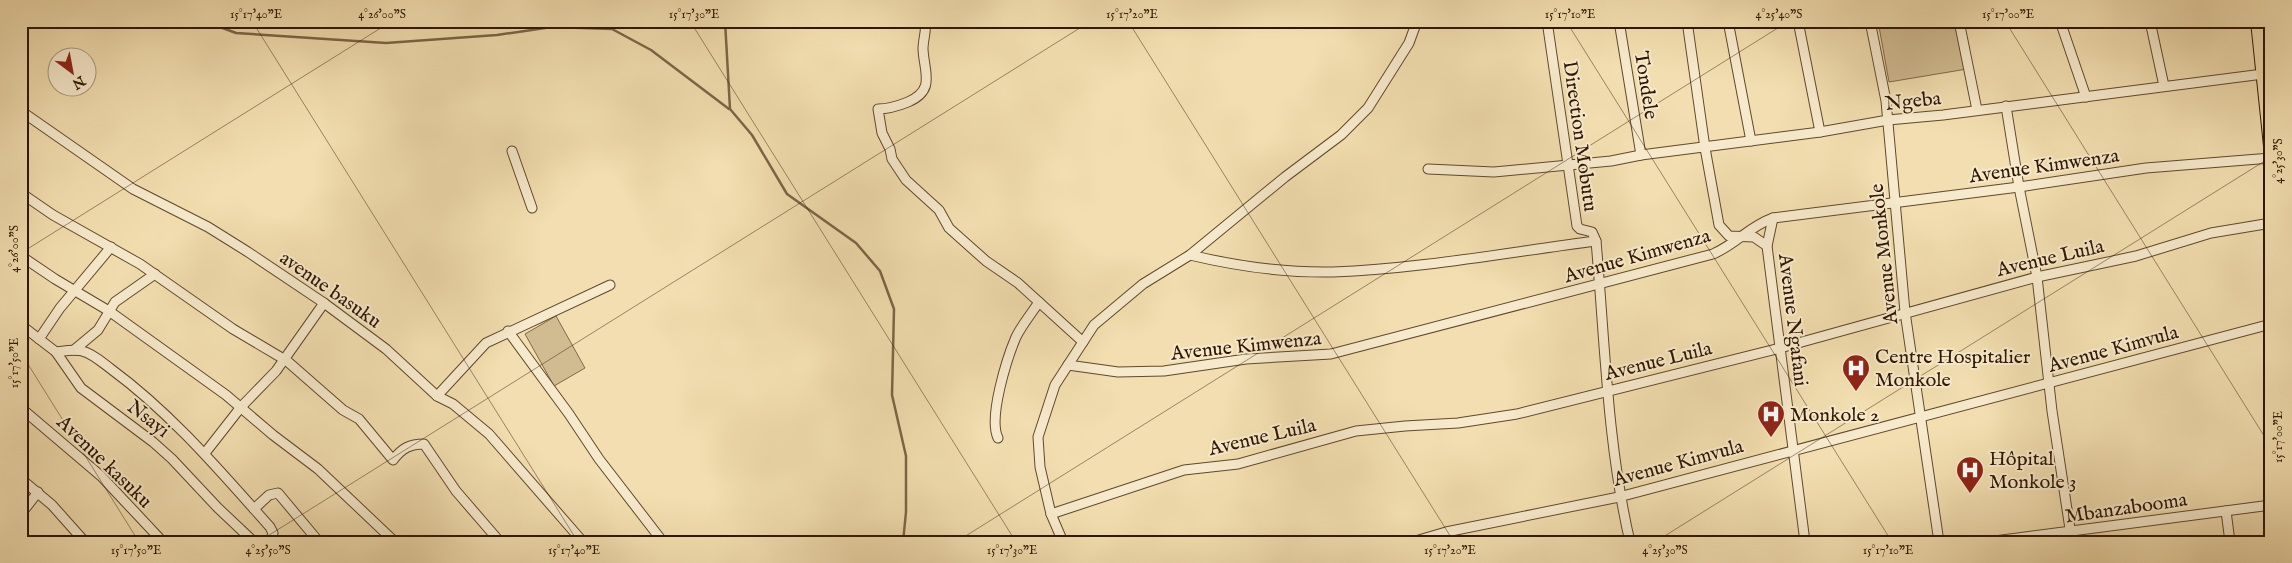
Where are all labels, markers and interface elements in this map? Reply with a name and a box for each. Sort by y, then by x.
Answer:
text: 15°17'40"E [230,7,282,22]
text: 4°26'00"S [358,7,406,22]
text: 15°17'30"E [669,7,719,22]
text: 15°17'20"E [1106,7,1158,22]
text: 15°17'10"E [1545,7,1595,22]
text: 4°25'40"S [1756,7,1802,22]
text: 15°17'00"E [1982,7,2034,22]
north arrow [48,48,98,98]
street label: Tondele [1628,49,1663,121]
street label: Direction Mobutu [1557,59,1602,213]
text: N [68,71,89,93]
street label: Ngeba [1884,86,1943,117]
text: 4°25'30"S [2271,138,2286,184]
street label: Avenue Kimwenza [1967,144,2121,190]
street label: Avenue Monkole [1865,182,1904,326]
street label: Avenue Kimwenza [1560,223,1714,290]
text: 4°26'00"S [7,225,22,273]
street label: Avenue Luila [1993,234,2107,283]
street label: avenue basuku [274,246,386,334]
street label: Avenue Ngafani [1772,251,1813,388]
street label: Avenue Kimvula [2045,320,2182,379]
street label: Avenue Kimwenza [1169,326,1323,367]
street label: Avenue Luila [1601,336,1715,387]
text: 15°17'50"E [7,338,22,388]
place label: Centre Hospitalier Monkole [1875,345,2031,393]
hospital icon: Centre Hospitalier Monkole [1841,353,1871,392]
street label: Nsayi [122,395,174,444]
hospital icon: Monkole 2 [1756,399,1786,438]
place label: Monkole 2 [1790,403,1880,428]
street label: Avenue kasuku [50,410,157,514]
text: 15°17'00"E [2271,411,2286,463]
street label: Avenue Luila [1205,413,1319,462]
street label: Avenue Kimvula [1610,434,1747,493]
place label: Hôpital Monkole 3 [1989,447,2077,495]
hospital icon: Hôpital Monkole 3 [1955,455,1985,494]
street label: Mbanzabooma [2064,487,2189,529]
text: 15°17'50"E [111,543,161,558]
text: 4°25'50"S [245,543,291,558]
text: 15°17'40"E [548,543,600,558]
text: 15°17'30"E [987,543,1037,558]
text: 15°17'20"E [1424,543,1476,558]
text: 4°25'30"S [1642,543,1688,558]
text: 15°17'10"E [1863,543,1913,558]

